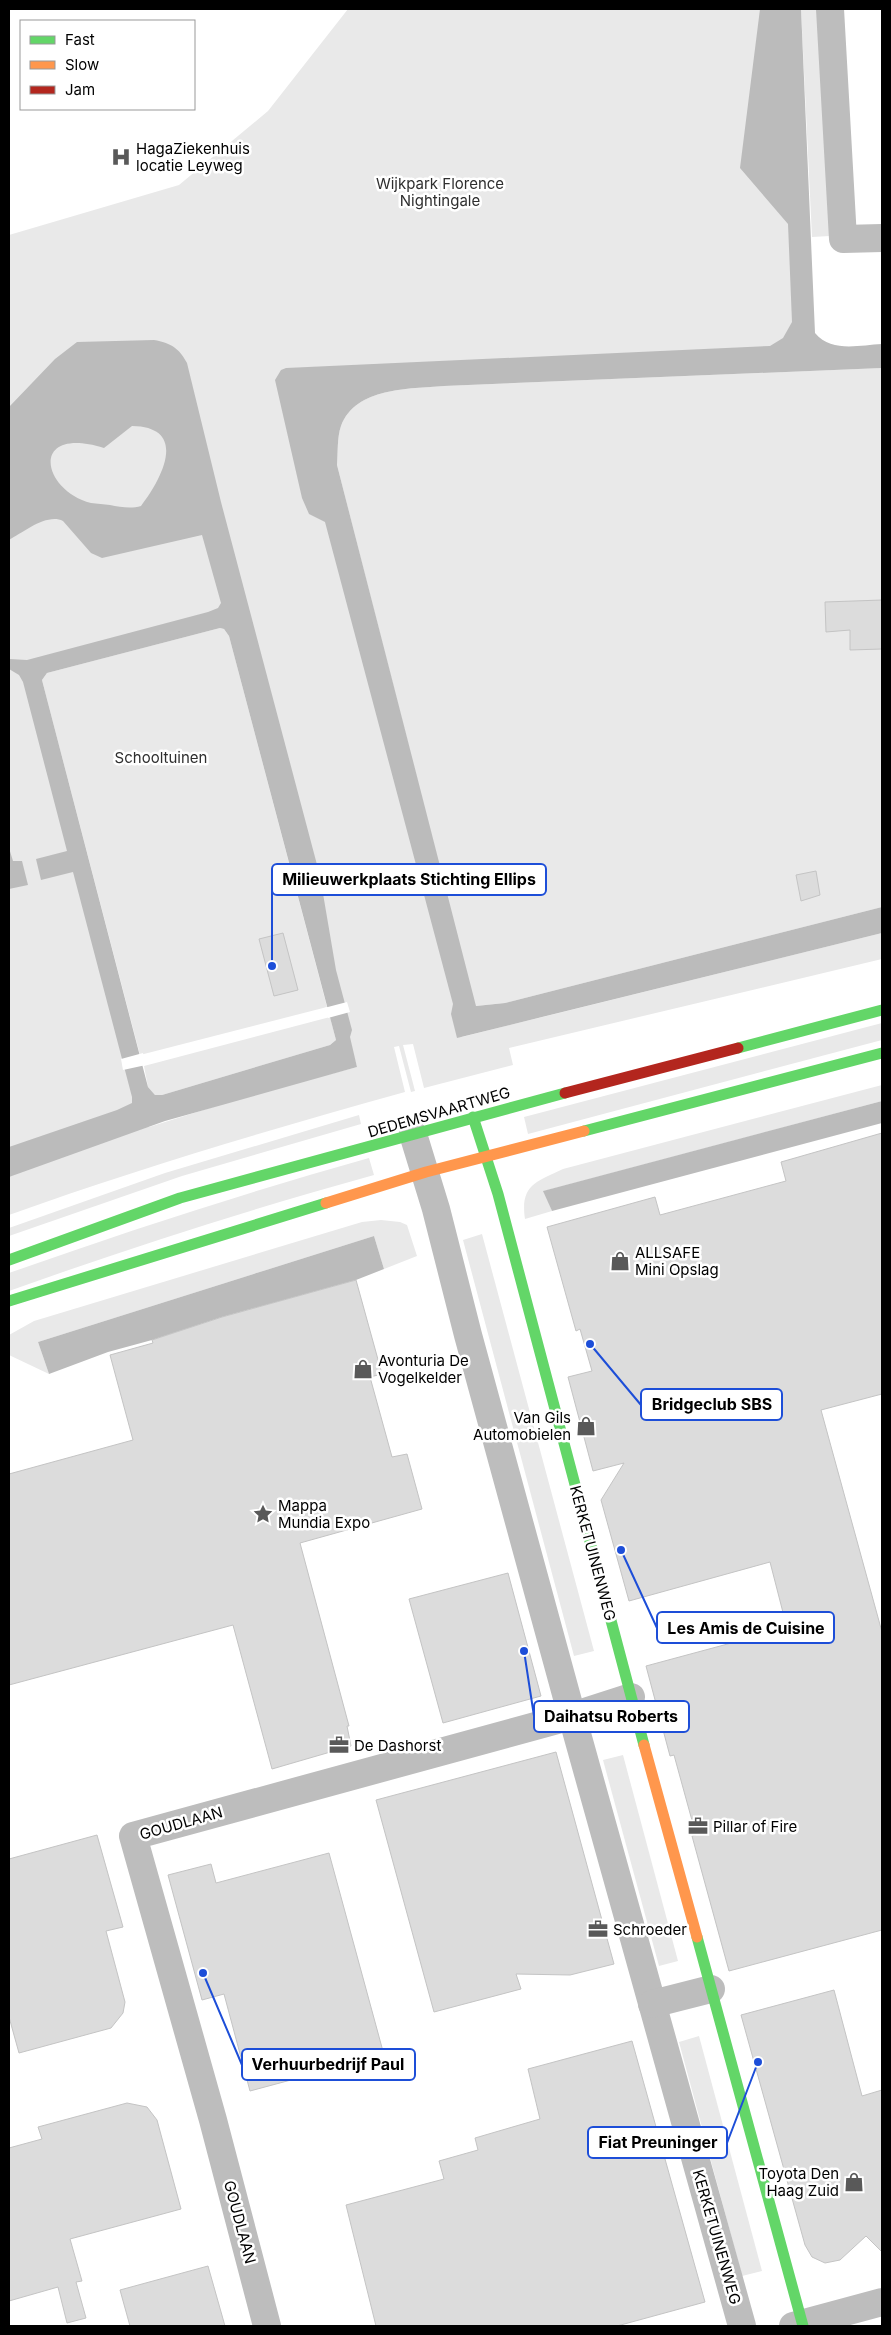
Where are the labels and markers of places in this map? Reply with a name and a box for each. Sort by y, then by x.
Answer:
place label: HagaZiekenhuis locatie Leyweg [136,139,250,175]
hospital icon: HagaZiekenhuis locatie Leyweg [110,146,132,168]
callout: Milieuwerkplaats Stichting Ellips [272,864,546,895]
place label: ALLSAFE Mini Opslag [635,1243,719,1279]
shop icon: ALLSAFE Mini Opslag [609,1250,631,1272]
place label: Avonturia De Vogelkelder [378,1351,469,1387]
shop icon: Avonturia De Vogelkelder [352,1358,374,1380]
callout: Bridgeclub SBS [641,1389,782,1420]
place label: Van Gils Automobielen [473,1408,571,1444]
shop icon: Van Gils Automobielen [575,1415,597,1437]
place label: Mappa Mundia Expo [278,1496,370,1532]
place icon: Mappa Mundia Expo [252,1503,274,1525]
callout: Les Amis de Cuisine [657,1612,834,1643]
callout: Daihatsu Roberts [534,1701,689,1732]
office icon: De Dashorst [328,1734,350,1756]
place label: De Dashorst [354,1736,441,1755]
office icon: Pillar of Fire [687,1815,709,1837]
place label: Pillar of Fire [713,1817,797,1836]
office icon: Schroeder [587,1918,609,1940]
place label: Schroeder [613,1920,687,1939]
callout: Verhuurbedrijf Paul [242,2049,415,2080]
callout: Fiat Preuninger [588,2127,727,2158]
place label: Toyota Den Haag Zuid [759,2164,839,2200]
shop icon: Toyota Den Haag Zuid [843,2171,865,2193]

